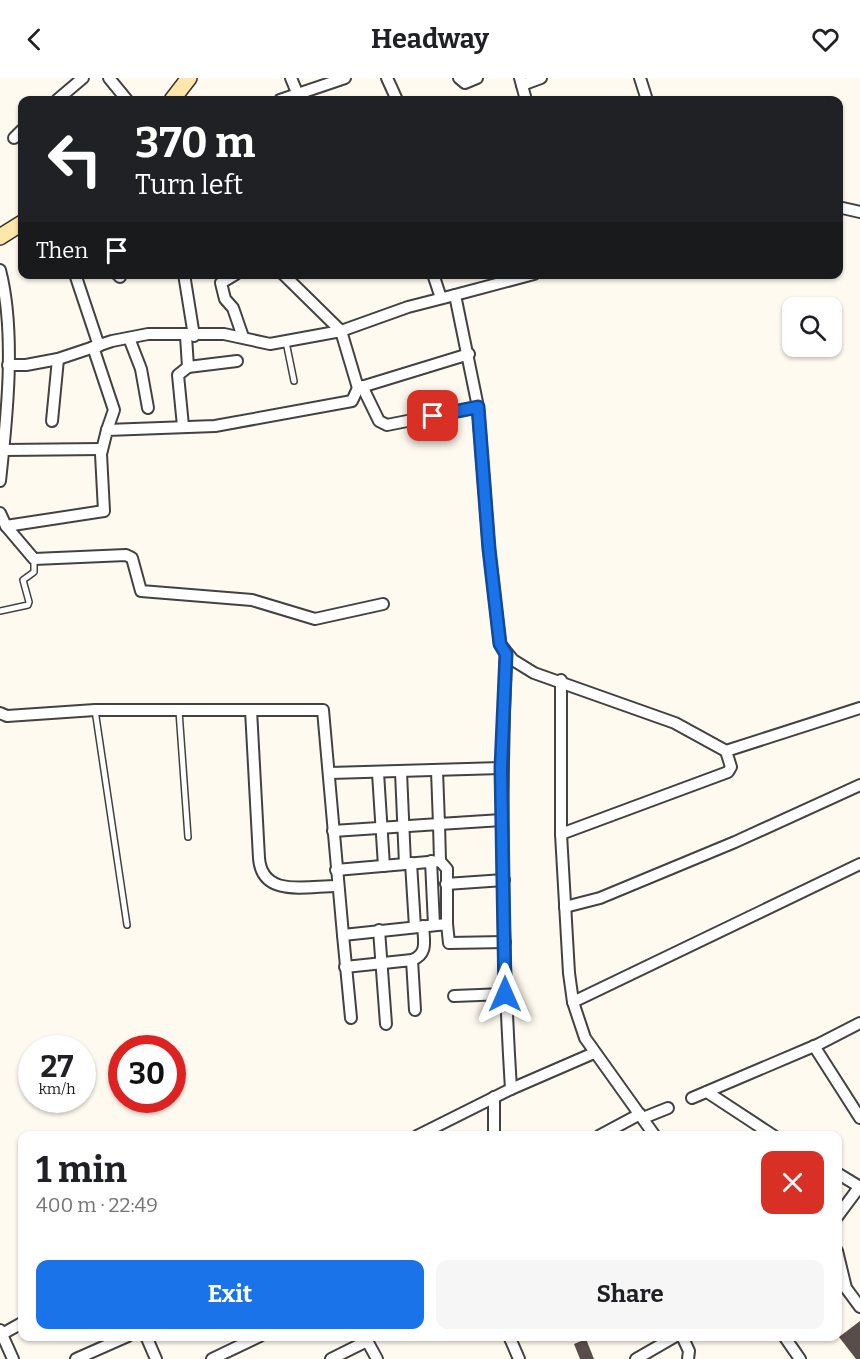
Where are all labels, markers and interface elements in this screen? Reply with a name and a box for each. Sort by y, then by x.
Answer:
icon: back [18,23,51,56]
text: Headway [371,23,489,55]
icon: heart [809,23,842,56]
text: 370 m [135,118,255,168]
icon: left [36,120,114,198]
text: Turn left [135,169,243,201]
icon: arrive [100,234,133,267]
text: Then [36,237,88,264]
map controls [782,297,842,357]
button: search [782,297,842,357]
pin [407,390,458,441]
icon: arrive [416,399,449,432]
position arrow [473,962,537,1026]
speed limit sign: 30 [108,1035,186,1113]
text: 27 [41,1049,73,1085]
text: km/h [38,1080,76,1098]
text: 1 min [36,1148,127,1192]
button: close [761,1151,824,1214]
text: 400 m · 22:49 [36,1193,158,1217]
button: Exit [36,1260,424,1329]
button: Share [436,1260,824,1329]

